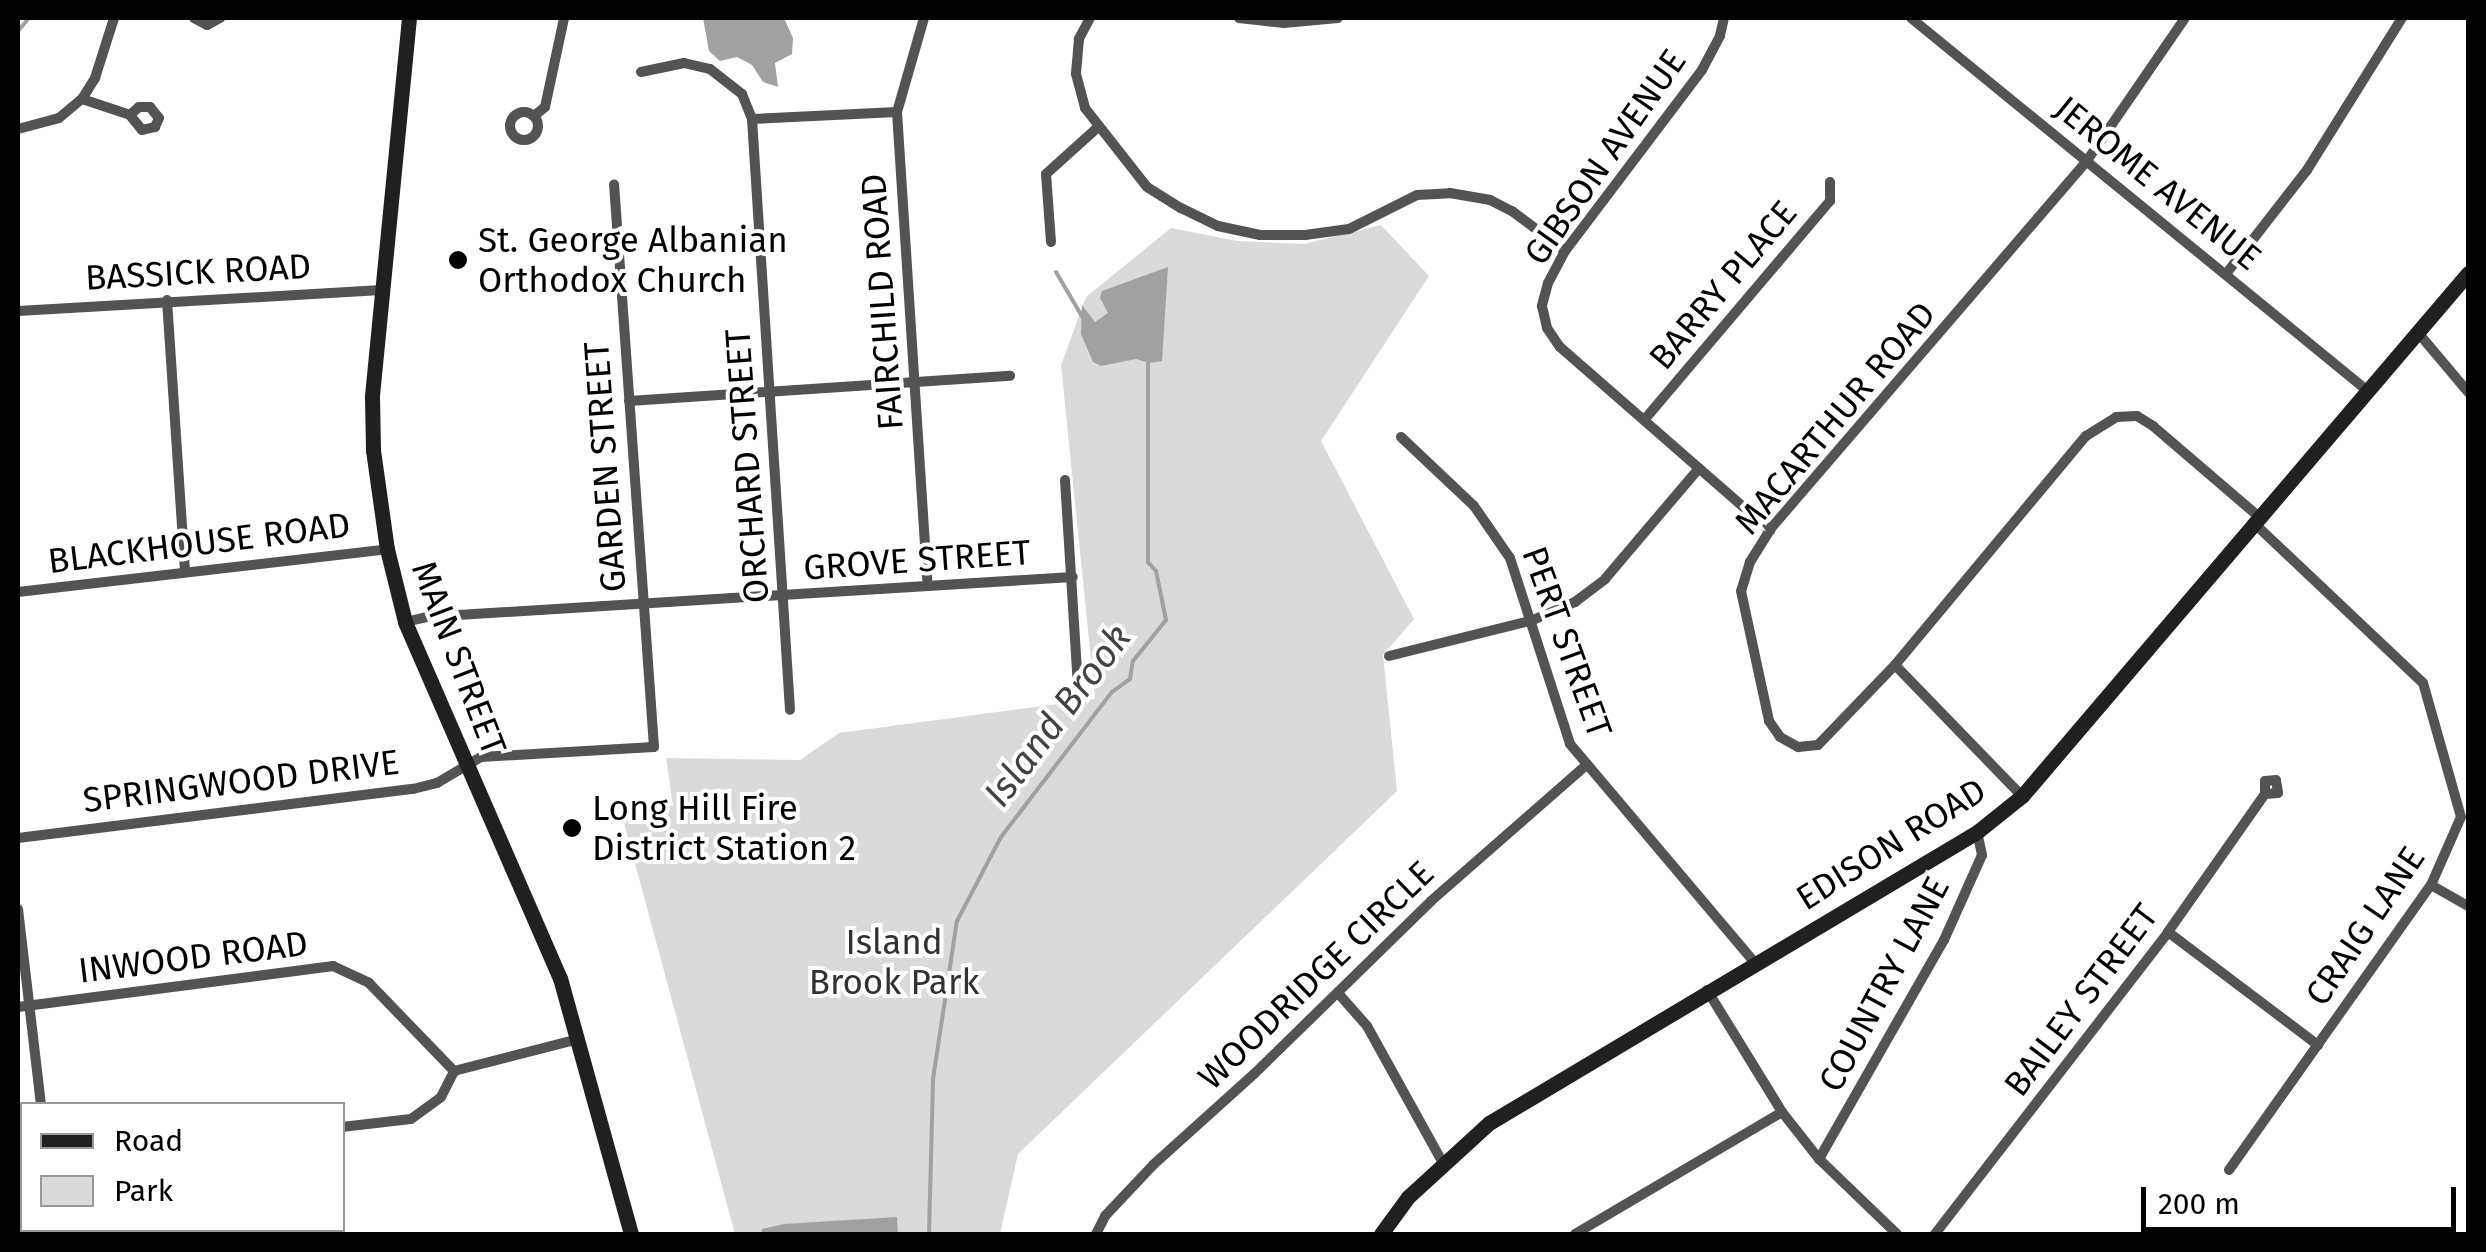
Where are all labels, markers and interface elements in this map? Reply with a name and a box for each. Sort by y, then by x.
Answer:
street label: GIBSON AVENUE [1515,41,1695,273]
street label: JEROME AVENUE [2046,87,2270,279]
street label: FAIRCHILD ROAD [852,172,912,432]
street label: BARRY PLACE [1640,192,1806,378]
place label: St. George Albanian Orthodox Church [478,219,788,301]
street label: BASSICK ROAD [84,245,312,299]
marker: St. George Albanian Orthodox Church [447,249,469,271]
street label: MACARTHUR ROAD [1726,293,1944,543]
street label: ORCHARD STREET [716,328,778,604]
street label: GARDEN STREET [575,340,635,594]
street label: BLACKHOUSE ROAD [46,504,352,582]
street label: GROVE STREET [802,531,1032,589]
street label: PERT STREET [1513,541,1621,743]
street label: MAIN STREET [403,555,515,761]
water label: Island Brook [975,616,1141,816]
street label: SPRINGWOOD DRIVE [80,741,402,821]
street label: EDISON ROAD [1789,769,1993,919]
place label: Long Hill Fire District Station 2 [592,787,856,869]
marker: Long Hill Fire District Station 2 [561,817,583,839]
street label: CRAIG LANE [2297,839,2433,1013]
street label: WOODRIDGE CIRCLE [1190,852,1442,1098]
street label: COUNTRY LANE [1810,869,1958,1099]
street label: BAILEY STREET [1995,896,2167,1104]
park label: Island Brook Park [809,921,979,1003]
street label: INWOOD ROAD [76,922,310,992]
legend [20,1102,345,1232]
text: Road [114,1123,183,1159]
scale bar [2146,1167,2461,1229]
text: Park [114,1173,173,1209]
text: 200 m [2158,1186,2240,1222]

